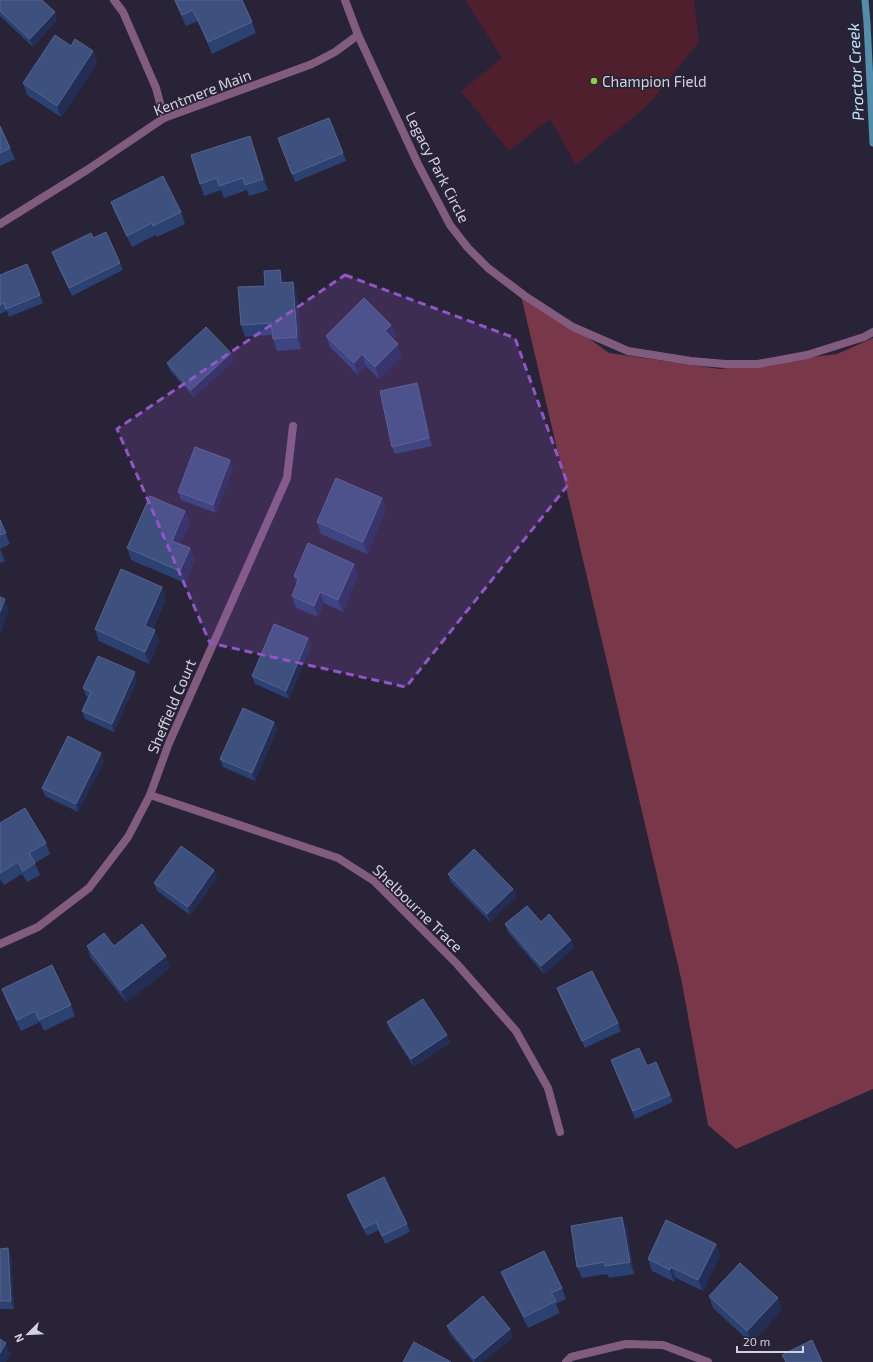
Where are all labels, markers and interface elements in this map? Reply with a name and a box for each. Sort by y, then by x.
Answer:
water label: Proctor Creek [843,23,867,121]
street label: Kentmere Main [151,65,253,119]
place label: Champion Field [602,72,707,90]
marker: Champion Field [589,76,599,86]
street label: Legacy Park Circle [402,108,474,226]
street label: Sheffield Court [143,656,199,756]
street label: Shelbourne Trace [369,861,467,955]
north arrow [8,1314,48,1354]
scale bar [737,1328,803,1354]
text: N [11,1332,26,1345]
text: 20 m [743,1334,770,1348]

